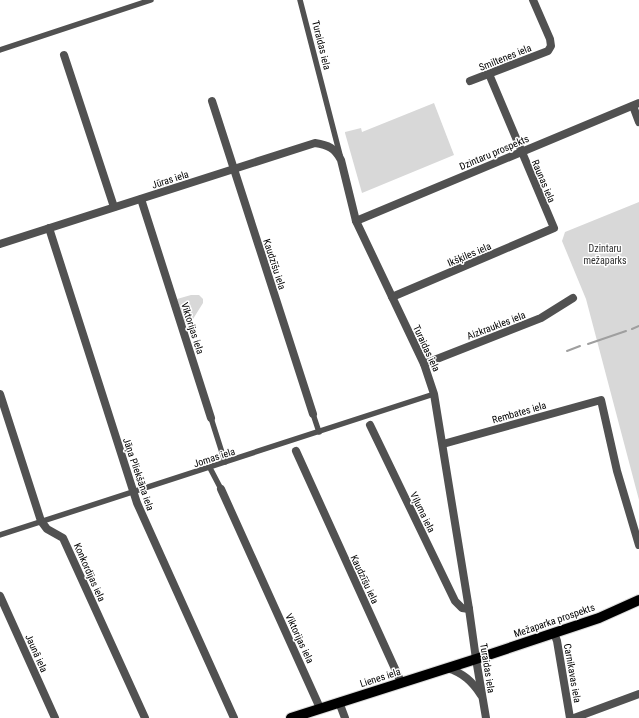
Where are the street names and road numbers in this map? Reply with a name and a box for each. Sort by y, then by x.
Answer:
street label: Turaidas iela [310,19,333,71]
street label: Smiltenes iela [477,42,533,73]
street label: Dzintaru prospekts [458,133,531,172]
street label: Raunas iela [530,158,558,204]
street label: Jūras iela [150,168,190,191]
street label: Kaudzīšu iela [261,237,288,291]
street label: Ikšķiles iela [446,240,493,269]
street label: Viktorijas iela [179,301,206,356]
street label: Aizkraukles iela [465,309,527,342]
street label: Turaidas iela [411,323,442,373]
street label: Rembates iela [491,399,548,425]
street label: Jāņa Pliekšāna iela [120,436,156,513]
street label: Jomas iela [192,446,237,469]
street label: Viļuma iela [407,490,437,535]
street label: Konkordijas iela [72,541,107,603]
street label: Kaudzīšu iela [348,553,381,606]
street label: Mežaparka prospekts [512,601,596,639]
street label: Viktorijas iela [283,612,316,665]
street label: Jaunā iela [23,632,50,674]
street label: Turaidas iela [478,642,497,694]
street label: Carnikavas iela [562,643,583,704]
street label: Lienes iela [358,666,402,689]

